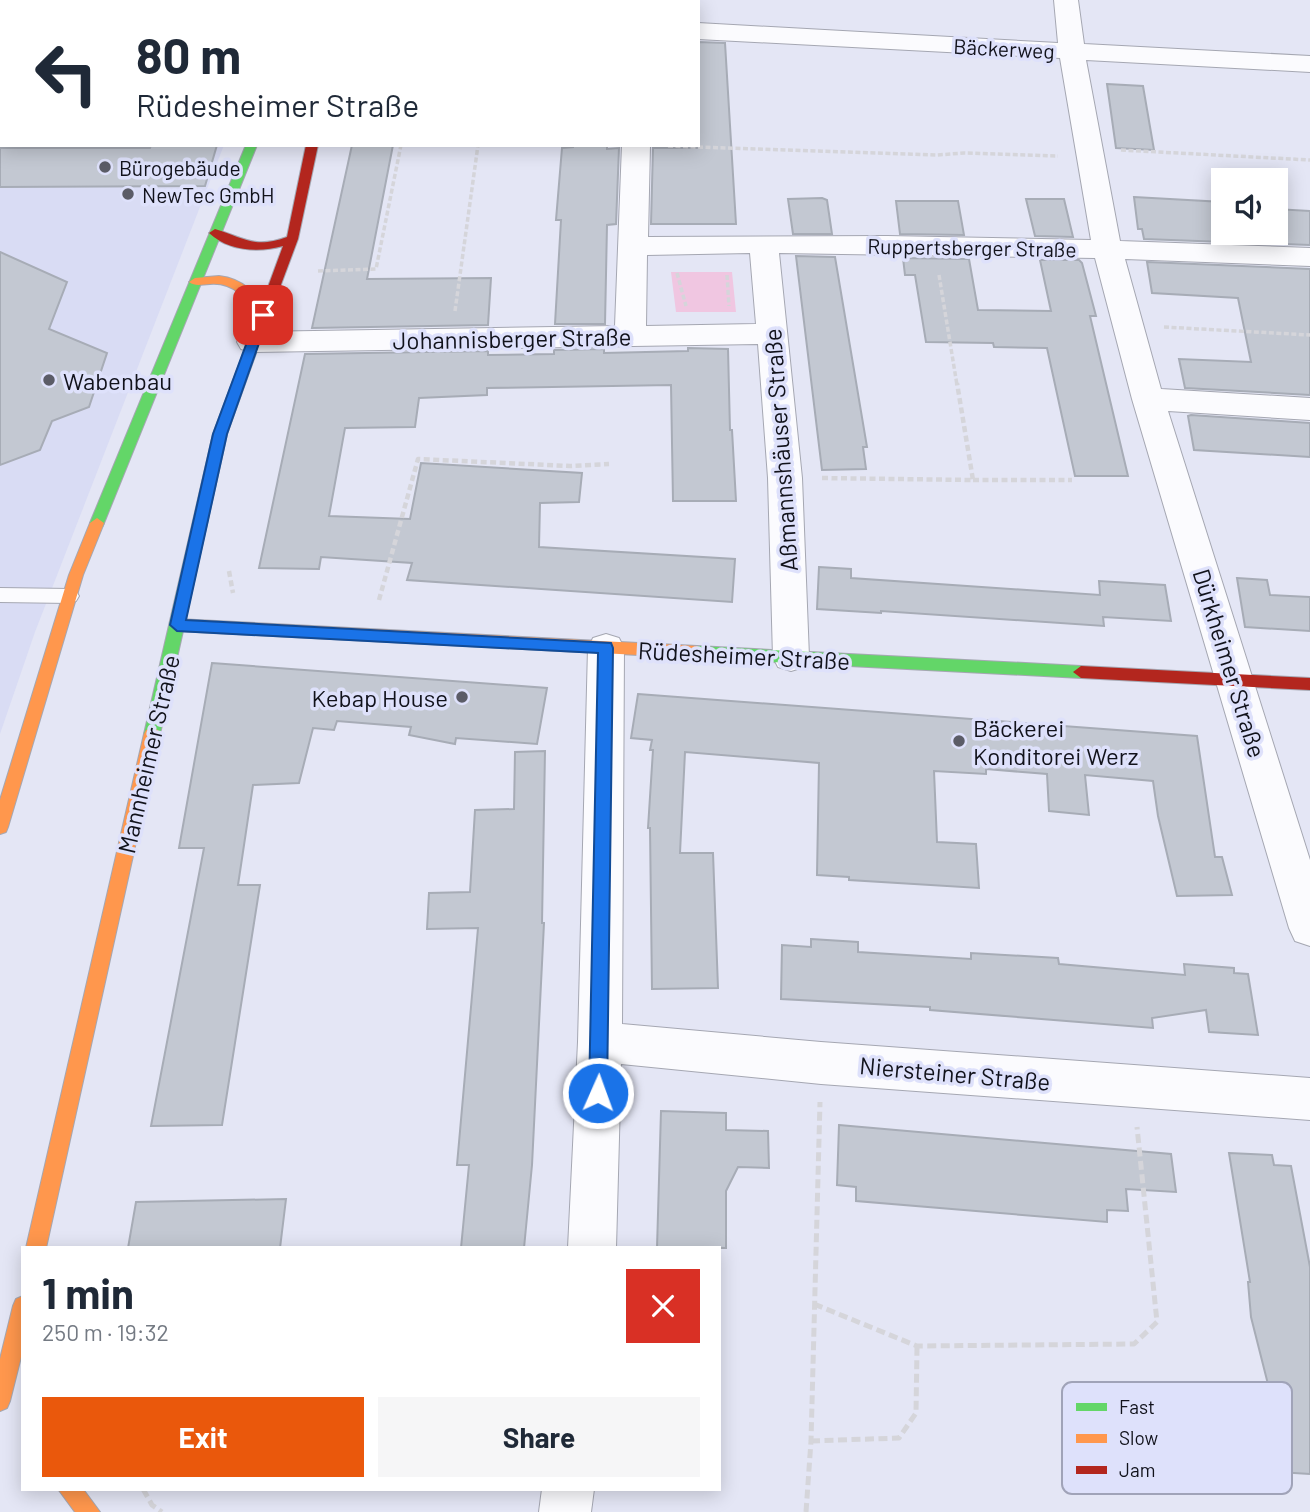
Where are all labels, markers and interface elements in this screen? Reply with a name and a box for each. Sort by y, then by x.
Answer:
text: 80 m [136,25,241,84]
icon: left [21,28,112,119]
street label: Bäckerweg [953,33,1055,63]
text: Rüdesheimer Straße [136,85,419,123]
place label: Bürogebäude [119,155,241,180]
marker: Bürogebäude [97,159,113,175]
map controls [1211,168,1288,245]
button: sound [1211,168,1288,245]
place label: NewTec GmbH [142,182,274,207]
marker: NewTec GmbH [120,186,136,202]
street label: Ruppertsberger Straße [867,233,1077,261]
pin [233,285,293,345]
icon: arrive [244,296,282,334]
street label: Johannisberger Straße [392,321,632,355]
street label: Aßmannshäuser Straße [757,328,803,572]
place label: Wabenbau [63,366,172,395]
marker: Wabenbau [41,372,57,388]
street label: Dürkheimer Straße [1188,565,1272,761]
street label: Rüdesheimer Straße [637,635,851,675]
street label: Mannheimer Straße [111,652,185,856]
place label: Kebap House [312,683,448,712]
marker: Kebap House [454,689,470,705]
place label: Bäckerei Konditorei Werz [973,713,1138,770]
marker: Bäckerei Konditorei Werz [951,733,967,749]
street label: Niersteiner Straße [858,1050,1052,1096]
position arrow [561,1056,635,1130]
text: 1 min [42,1267,134,1317]
button: close [626,1269,700,1343]
text: 250 m · 19:32 [42,1318,169,1346]
legend [1062,1382,1292,1494]
text: Fast [1119,1395,1155,1418]
button: Exit [42,1397,364,1477]
button: Share [378,1397,700,1477]
text: Slow [1119,1426,1158,1449]
text: Jam [1119,1458,1155,1481]

